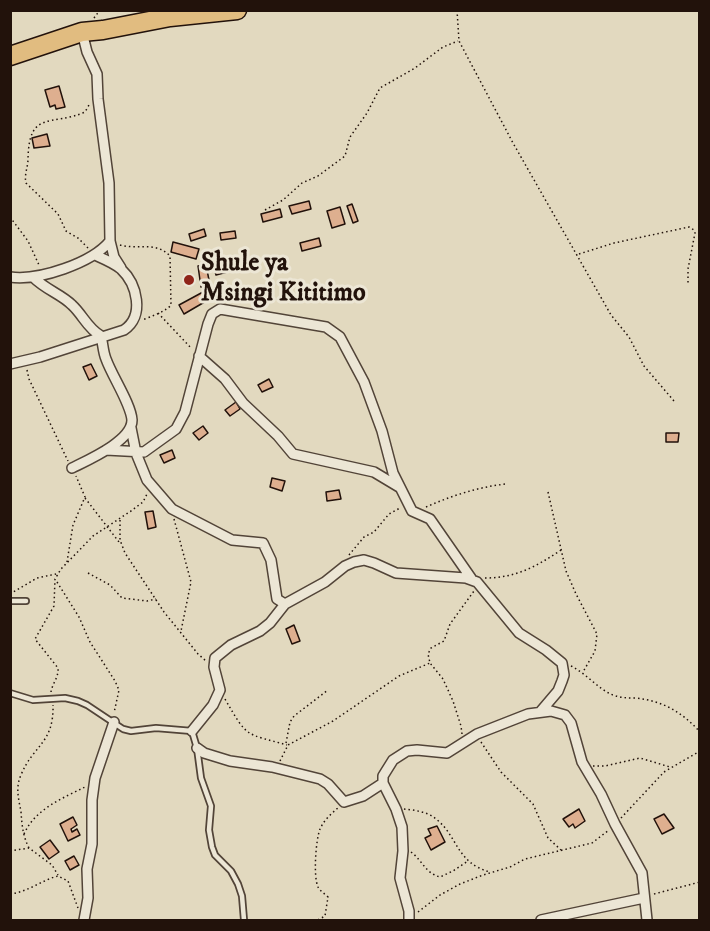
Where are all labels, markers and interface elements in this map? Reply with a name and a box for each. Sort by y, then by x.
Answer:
place label: Shule ya Msingi Kititimo [201,249,366,310]
marker: Shule ya Msingi Kititimo [182,273,196,287]

